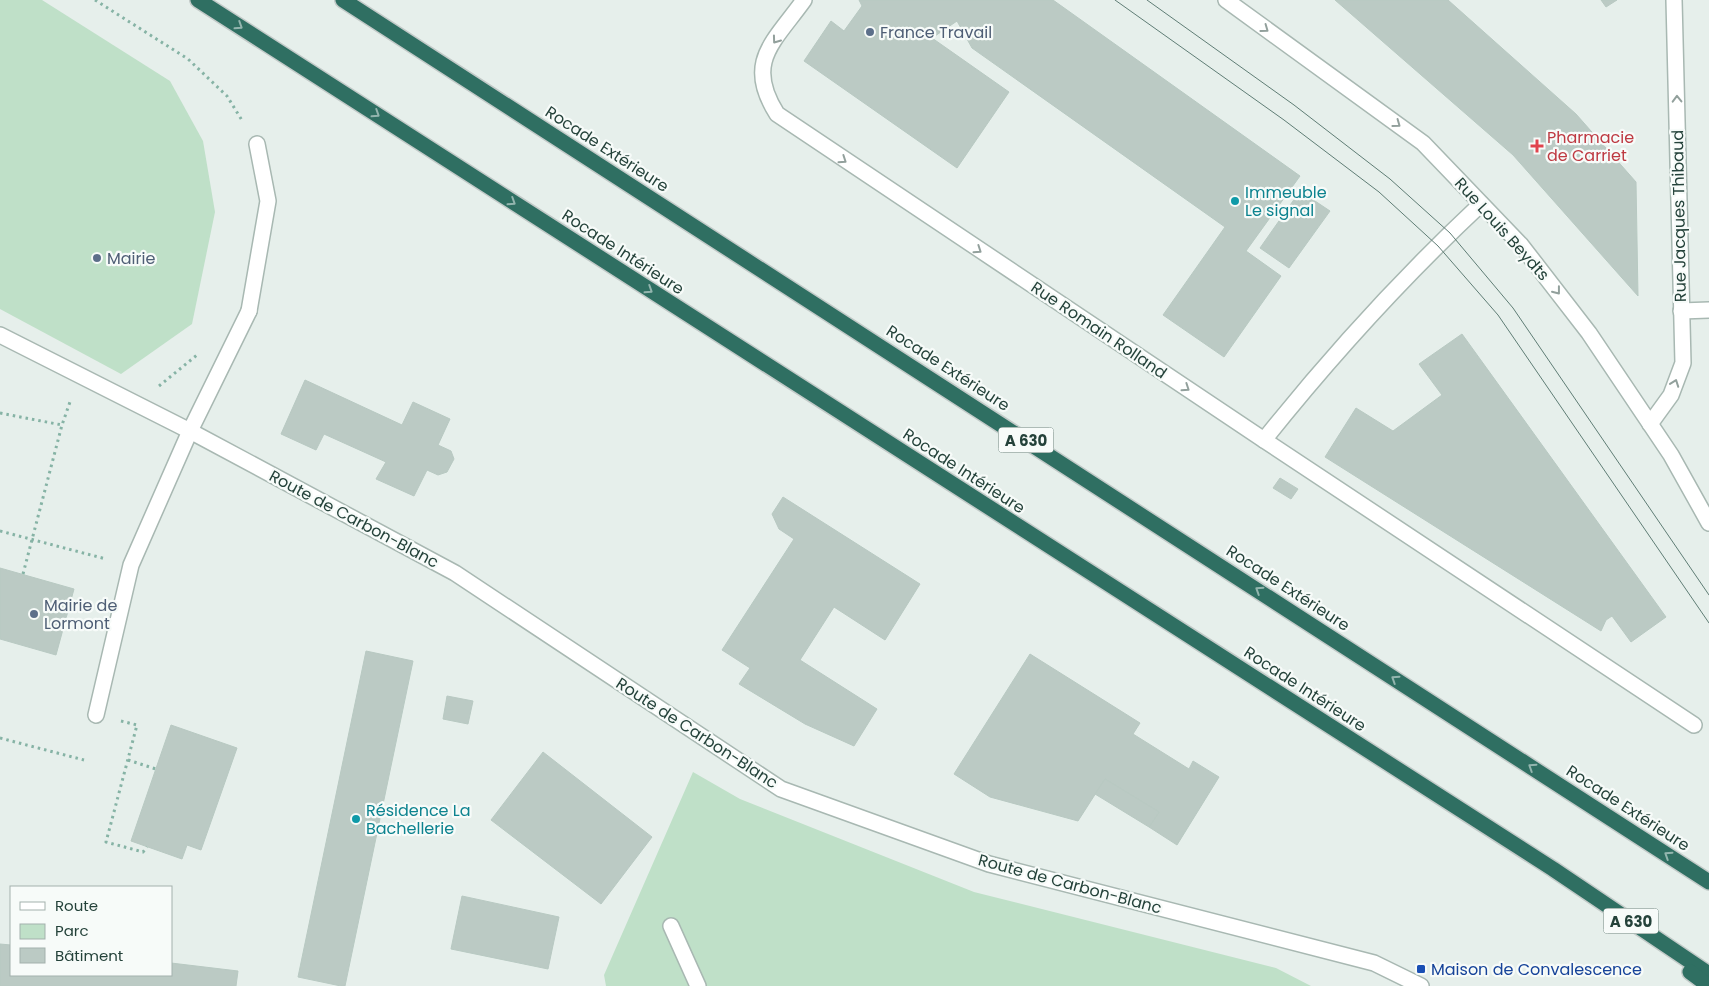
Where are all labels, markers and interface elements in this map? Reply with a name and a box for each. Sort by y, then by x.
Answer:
one-way arrow [234,20,243,30]
place label: France Travail [880,21,992,44]
one-way arrow [1260,22,1269,32]
marker: France Travail [864,26,876,38]
one-way arrow [773,34,782,44]
one-way arrow [1671,95,1682,103]
street label: Rocade Extérieure [541,100,673,198]
one-way arrow [370,108,379,117]
one-way arrow [1391,118,1401,127]
place label: Pharmacie de Carriet [1547,126,1634,167]
street label: Rue Jacques Thibaud [1666,130,1692,302]
marker: Pharmacie de Carriet [1531,140,1543,152]
one-way arrow [837,154,847,163]
street label: Rue Louis Beydts [1449,172,1555,286]
place label: Immeuble Le signal [1245,181,1327,222]
marker: Immeuble Le signal [1229,195,1241,207]
one-way arrow [507,196,516,205]
street label: Rocade Intérieure [557,204,689,300]
one-way arrow [972,244,982,253]
place label: Mairie [107,247,155,270]
marker: Mairie [91,252,103,264]
street label: Rue Romain Rolland [1026,276,1172,384]
one-way arrow [644,283,653,293]
one-way arrow [1552,286,1561,295]
street label: Rocade Extérieure [882,319,1014,417]
one-way arrow [1670,379,1680,387]
one-way arrow [1181,382,1190,391]
street label: Rocade Intérieure [898,423,1030,519]
road number: A 630 [998,428,1054,452]
street label: Route de Carbon-Blanc [265,464,443,574]
street label: Rocade Extérieure [1222,539,1354,637]
one-way arrow [1255,587,1264,597]
place label: Mairie de Lormont [44,594,117,635]
marker: Mairie de Lormont [28,608,40,620]
street label: Rocade Intérieure [1239,641,1371,737]
street label: Route de Carbon-Blanc [611,672,783,794]
one-way arrow [1392,675,1401,685]
street label: Rocade Extérieure [1562,759,1694,857]
one-way arrow [1528,764,1537,773]
place label: Résidence La Bachellerie [366,799,471,840]
marker: Résidence La Bachellerie [350,813,362,825]
street label: Route de Carbon-Blanc [976,848,1165,920]
one-way arrow [1664,852,1674,861]
legend [10,886,172,976]
text: Route [55,895,98,916]
road number: A 630 [1604,908,1658,934]
text: Parc [55,920,89,941]
text: Bâtiment [55,945,123,966]
place label: Maison de Convalescence [1431,958,1642,981]
marker: Maison de Convalescence [1415,963,1427,975]

